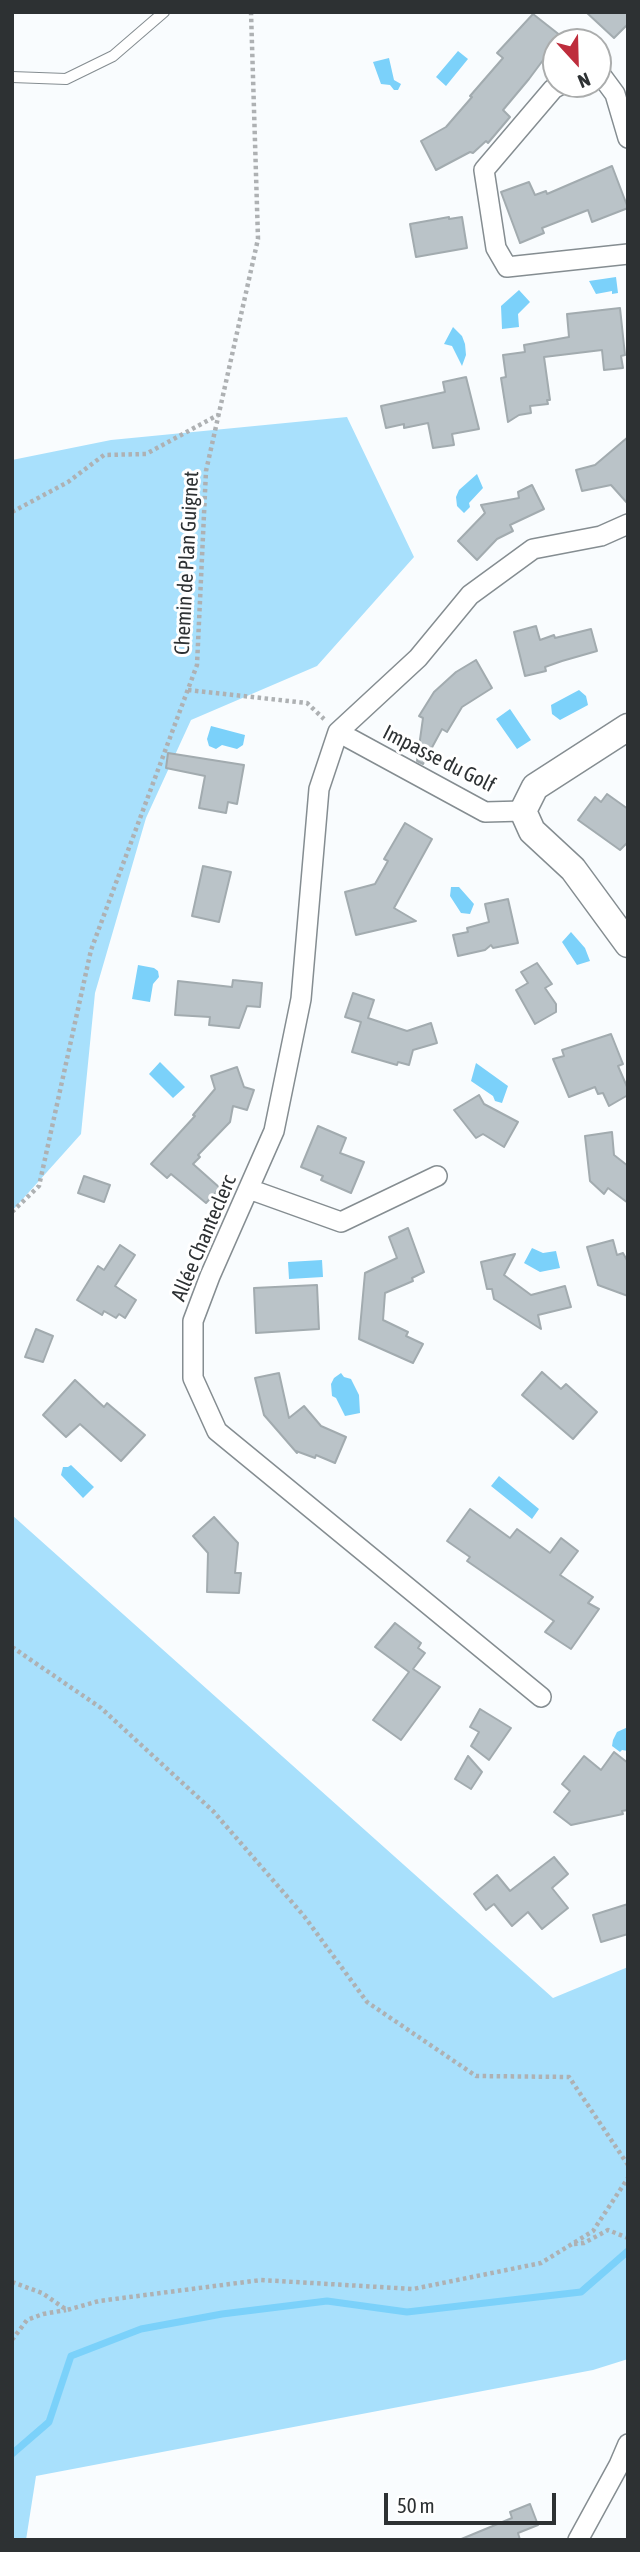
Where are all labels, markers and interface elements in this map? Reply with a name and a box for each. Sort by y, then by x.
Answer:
north arrow [542,28,612,98]
text: N [575,68,593,93]
street label: Chemin de Plan Guignet [170,470,204,656]
street label: Impasse du Golf [379,720,499,798]
street label: Allée Chanteclerc [166,1171,242,1305]
scale bar [388,2478,560,2522]
text: 50 m [397,2493,435,2517]

